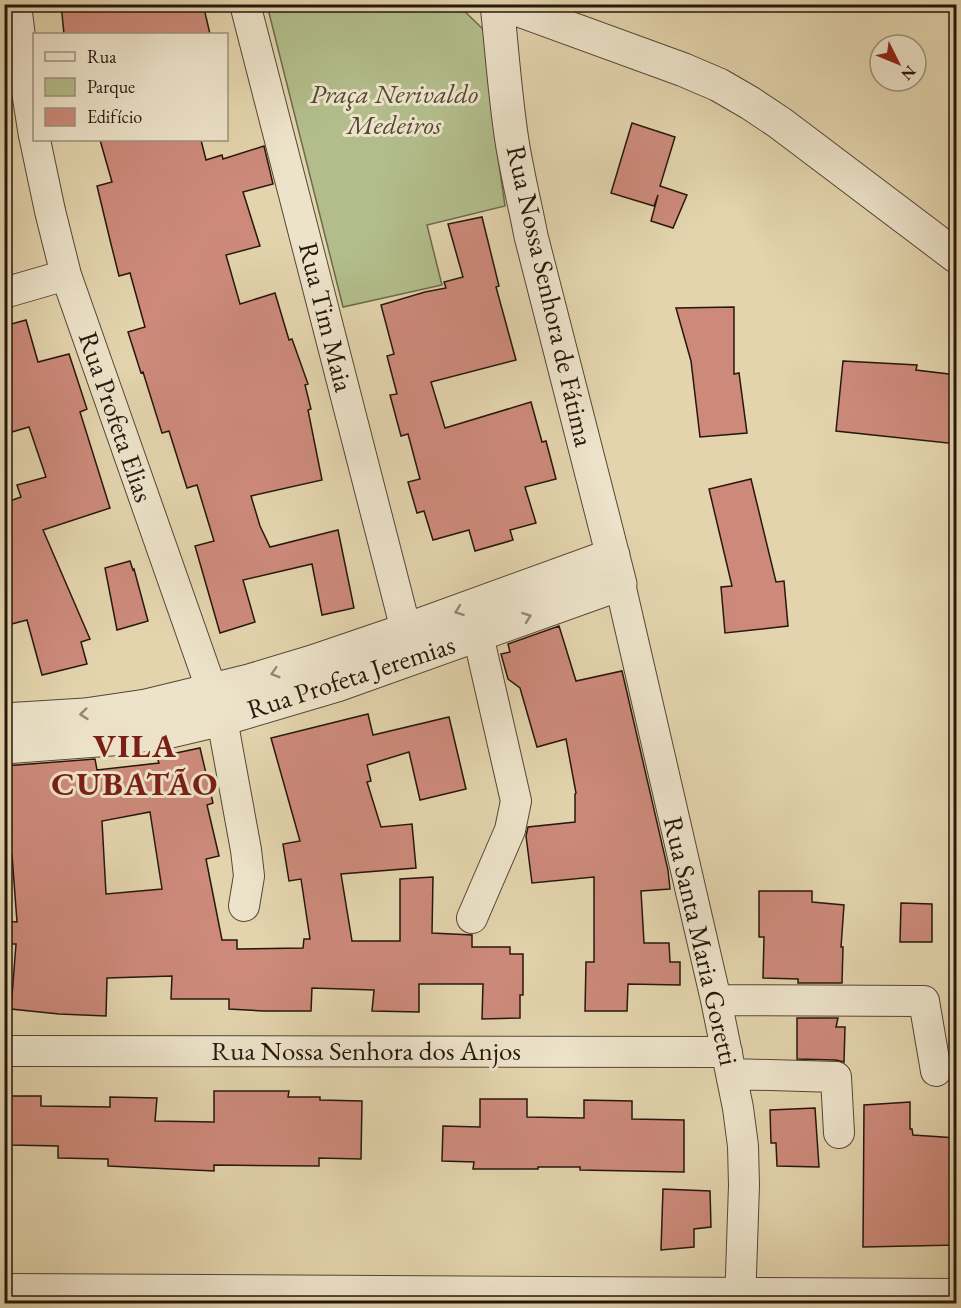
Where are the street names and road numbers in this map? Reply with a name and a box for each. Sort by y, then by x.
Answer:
street label: Rua Nossa Senhora de Fátima [499,142,602,450]
street label: Rua Tim Maia [291,239,362,395]
street label: Rua Profeta Elias [71,327,162,507]
street label: Rua Profeta Jeremias [243,626,459,727]
street label: Rua Santa Maria Goretti [656,813,747,1069]
street label: Rua Nossa Senhora dos Anjos [211,1033,521,1068]

